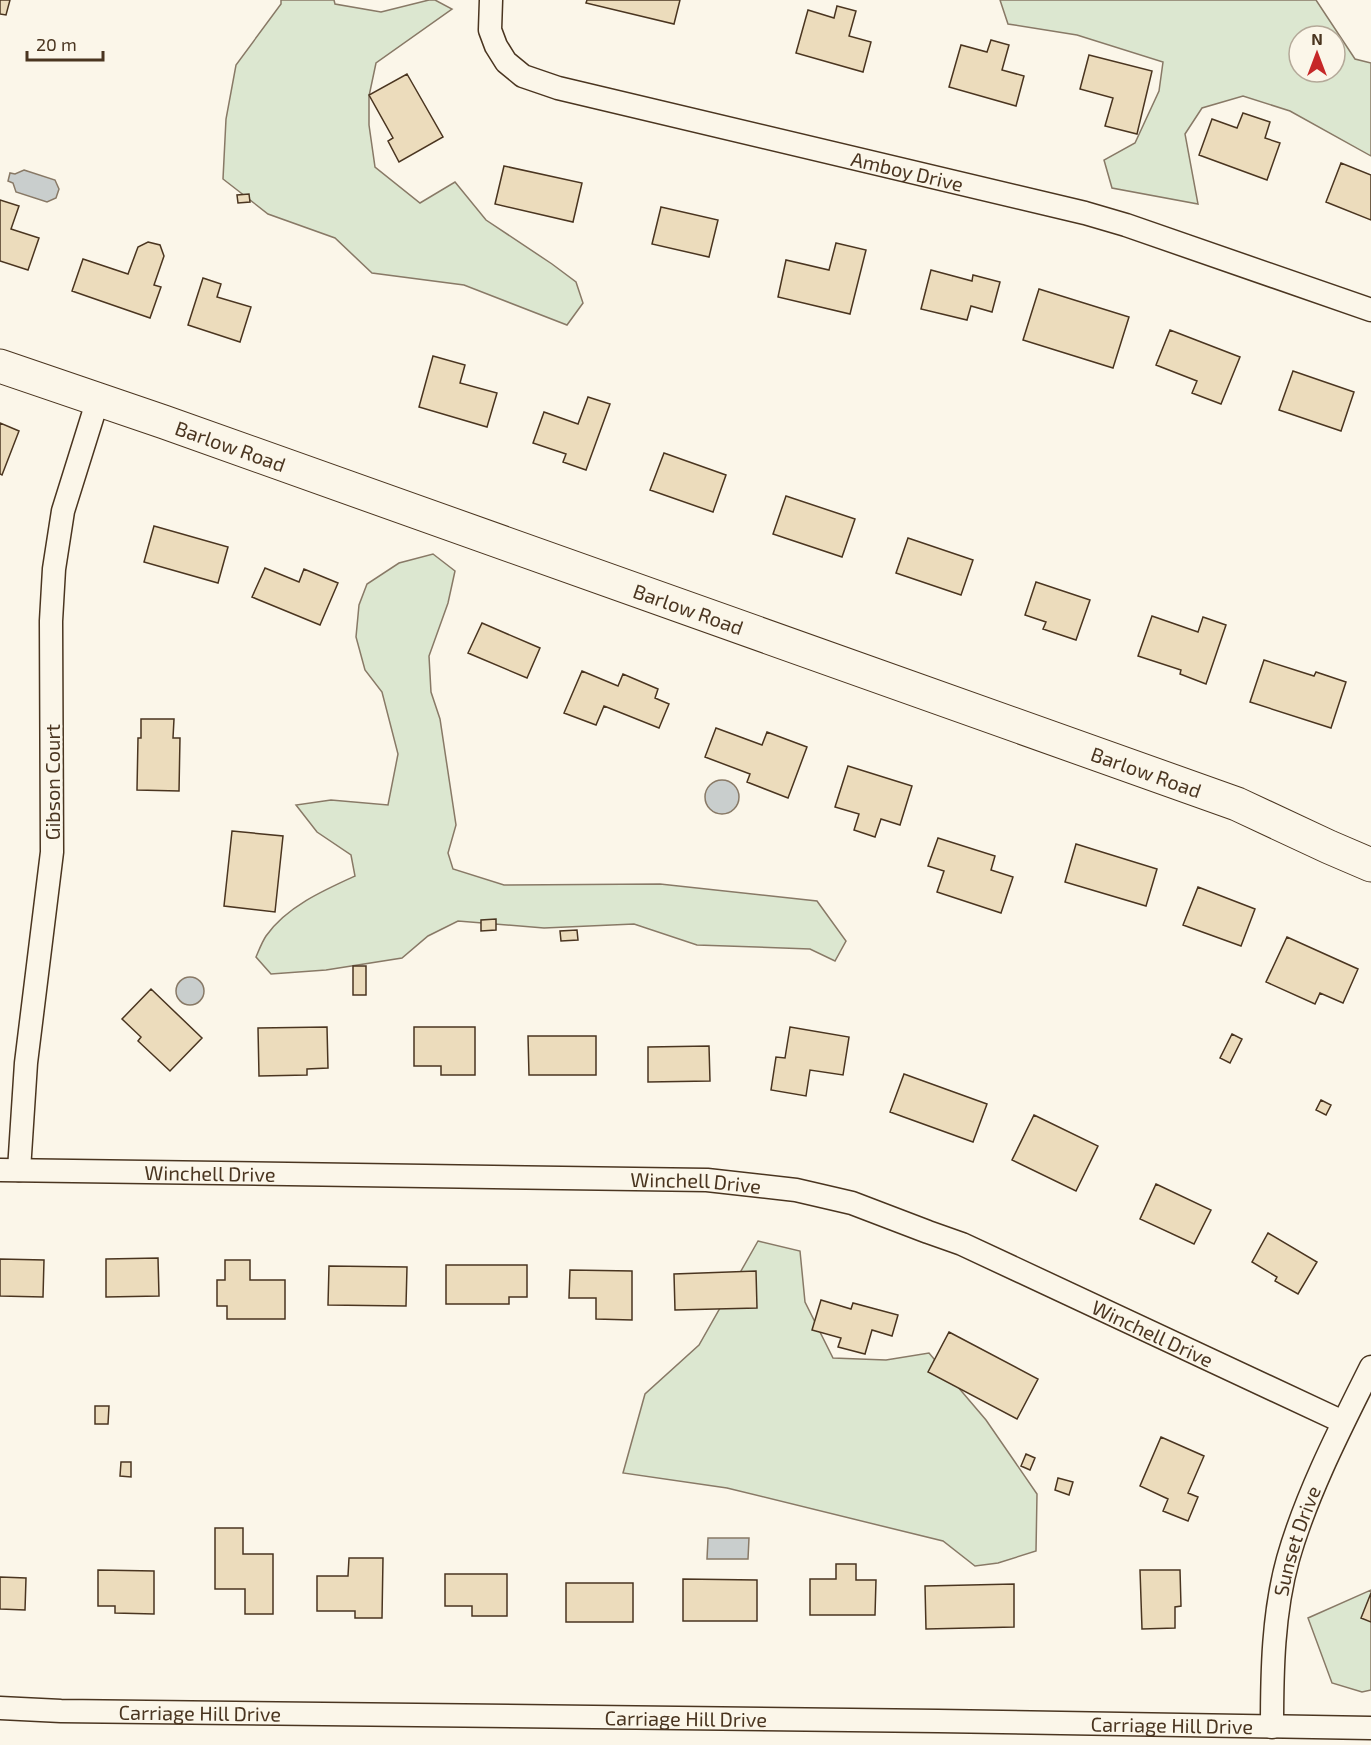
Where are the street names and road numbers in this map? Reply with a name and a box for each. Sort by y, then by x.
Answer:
street label: Amboy Drive [849,146,966,196]
street label: Barlow Road [172,415,289,476]
street label: Barlow Road [630,578,747,639]
street label: Gibson Court [40,723,64,840]
street label: Barlow Road [1088,741,1205,802]
street label: Winchell Drive [144,1160,276,1186]
street label: Winchell Drive [630,1167,762,1198]
street label: Winchell Drive [1088,1294,1217,1372]
street label: Sunset Drive [1268,1482,1325,1598]
street label: Carriage Hill Drive [119,1700,281,1726]
street label: Carriage Hill Drive [605,1705,767,1731]
street label: Carriage Hill Drive [1090,1711,1253,1738]

